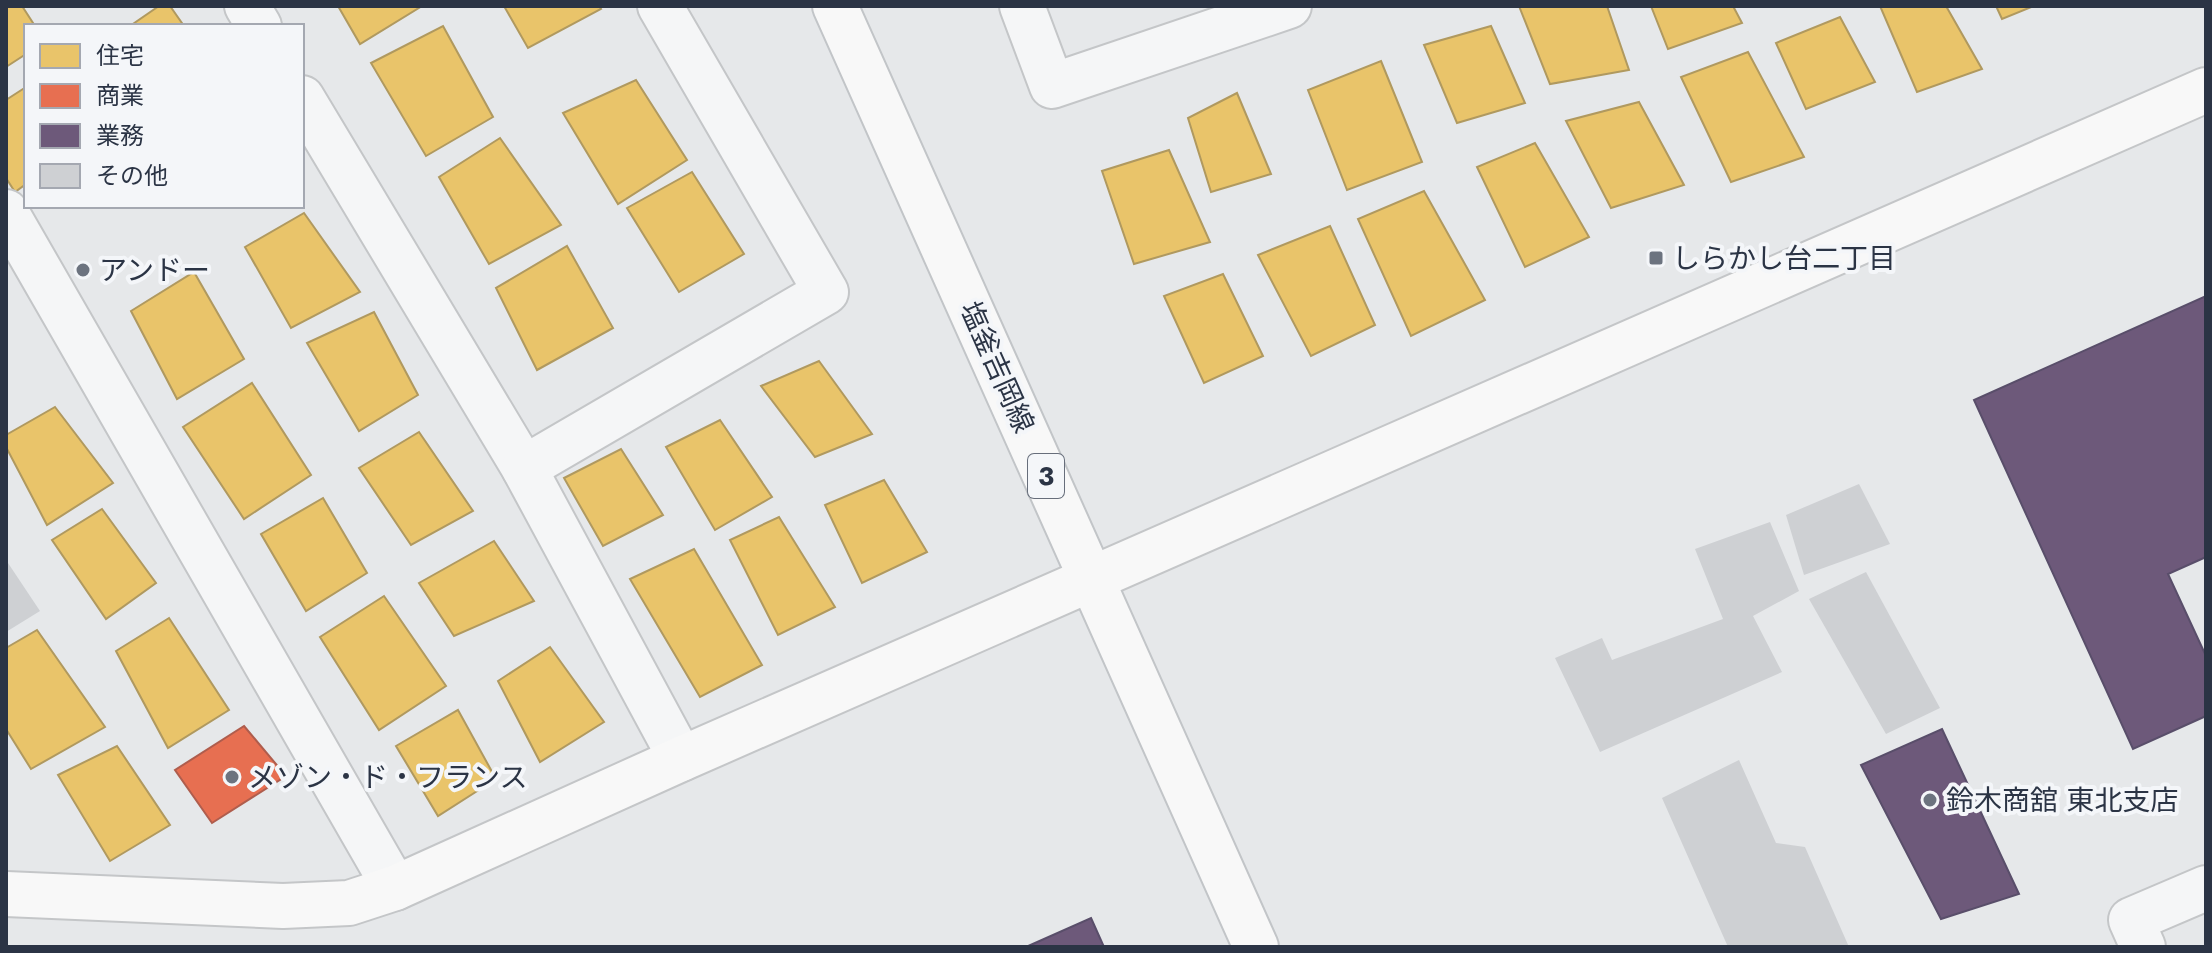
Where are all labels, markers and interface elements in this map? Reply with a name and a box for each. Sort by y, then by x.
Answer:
legend [24,24,304,208]
text: 住宅 [96,38,144,73]
text: 商業 [96,78,144,113]
text: 業務 [96,118,144,153]
text: その他 [96,158,168,193]
place label: しらかし台二丁目 [1672,238,1896,279]
marker: しらかし台二丁目 [1647,249,1665,267]
place label: アンドー [99,250,210,291]
marker: アンドー [74,261,92,279]
street label: 塩釜吉岡線 [950,295,1044,439]
road number: 3 [1028,454,1064,498]
place label: メゾン・ド・フランス [248,757,527,798]
marker: メゾン・ド・フランス [223,768,241,786]
place label: 鈴木商舘 東北支店 [1946,780,2178,821]
marker: 鈴木商舘 東北支店 [1921,791,1939,809]

